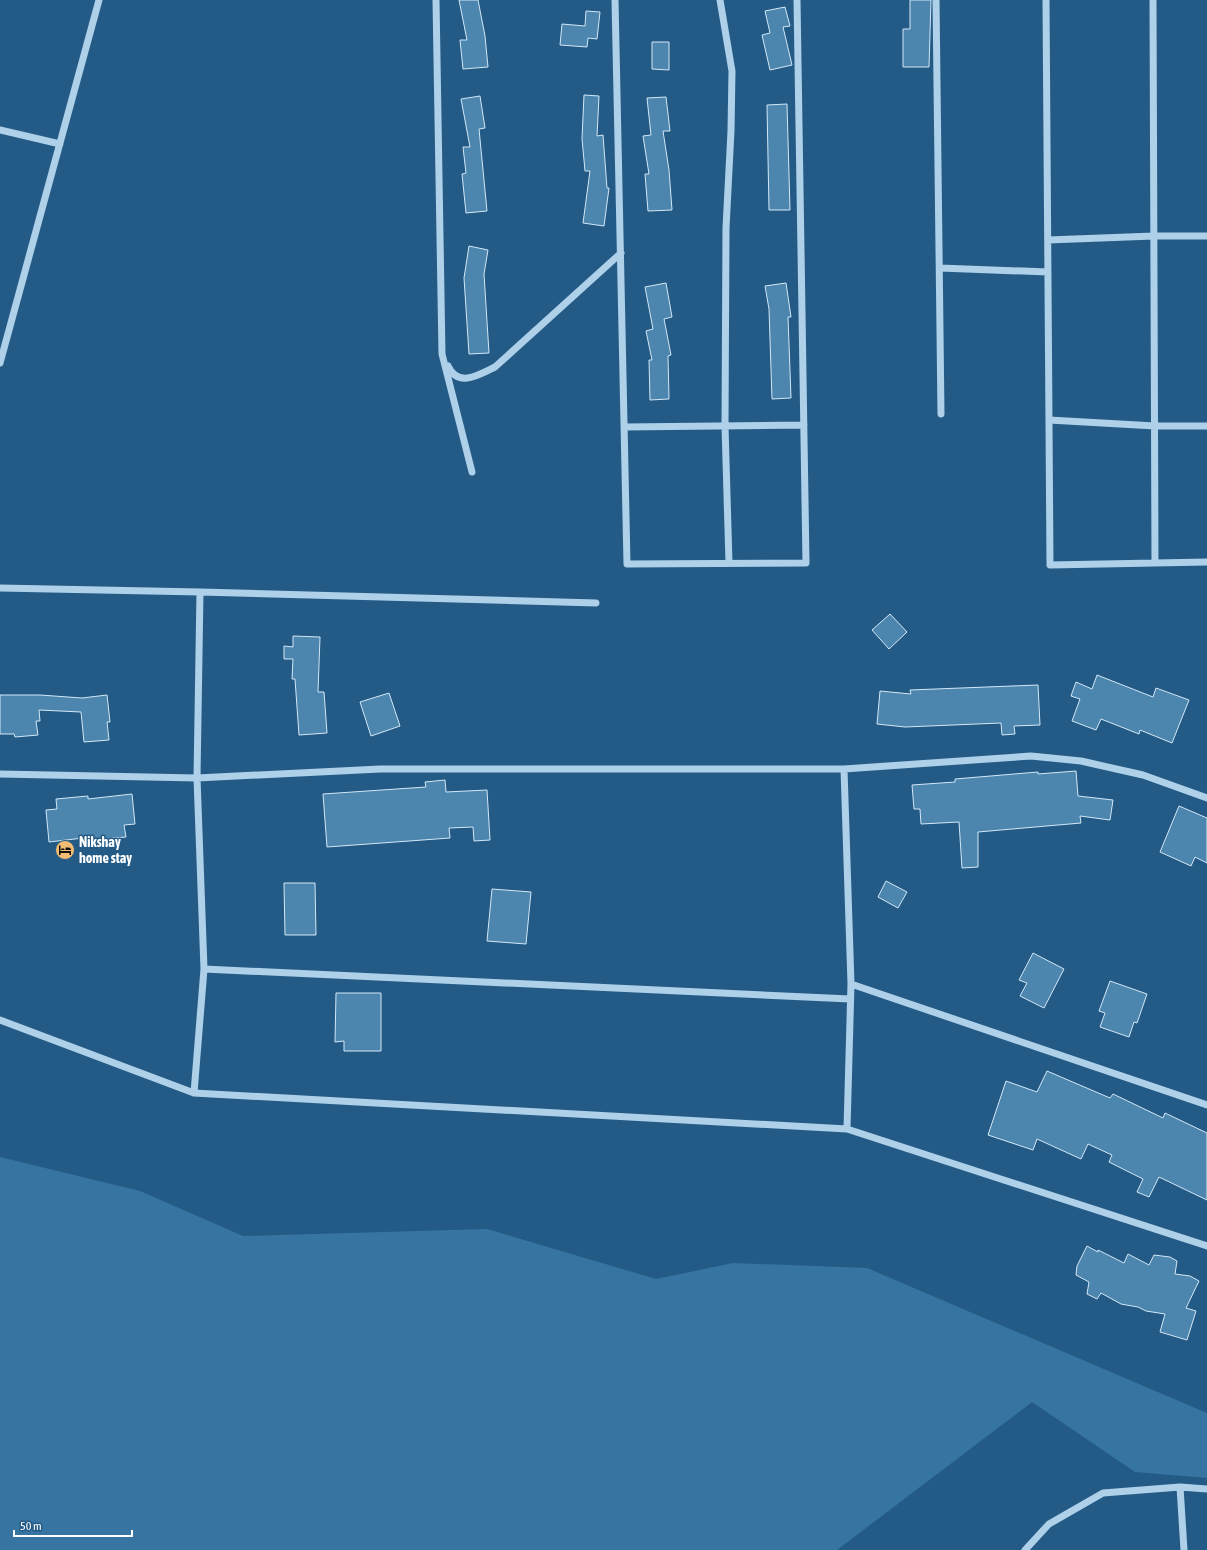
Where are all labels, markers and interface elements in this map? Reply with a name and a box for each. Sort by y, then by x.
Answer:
place label: Nikshay home stay [79,834,132,866]
hotel icon: Nikshay home stay [54,839,76,861]
scale bar [14,1512,132,1538]
text: 50 m [20,1519,42,1533]

